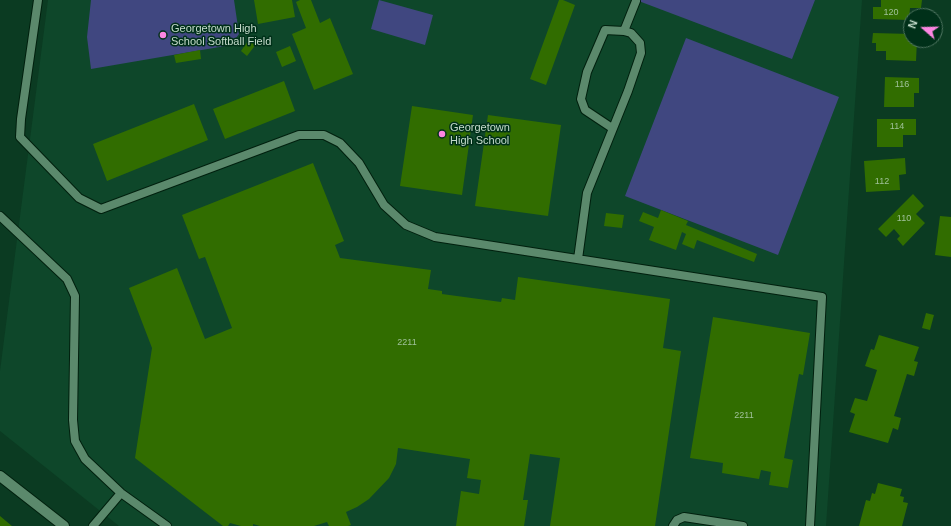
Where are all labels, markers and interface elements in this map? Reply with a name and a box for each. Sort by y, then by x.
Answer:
house number: 120 [883,8,899,18]
north arrow [903,8,943,48]
text: N [906,18,920,30]
place label: Georgetown High School Softball Field [171,22,271,48]
marker: Georgetown High School Softball Field [158,30,168,40]
house number: 116 [895,80,909,90]
place label: Georgetown High School [450,121,510,147]
house number: 114 [890,122,904,132]
marker: Georgetown High School [437,129,447,139]
house number: 112 [875,177,889,187]
house number: 110 [897,214,911,224]
house number: 2211 [397,338,417,348]
house number: 2211 [734,411,754,421]

